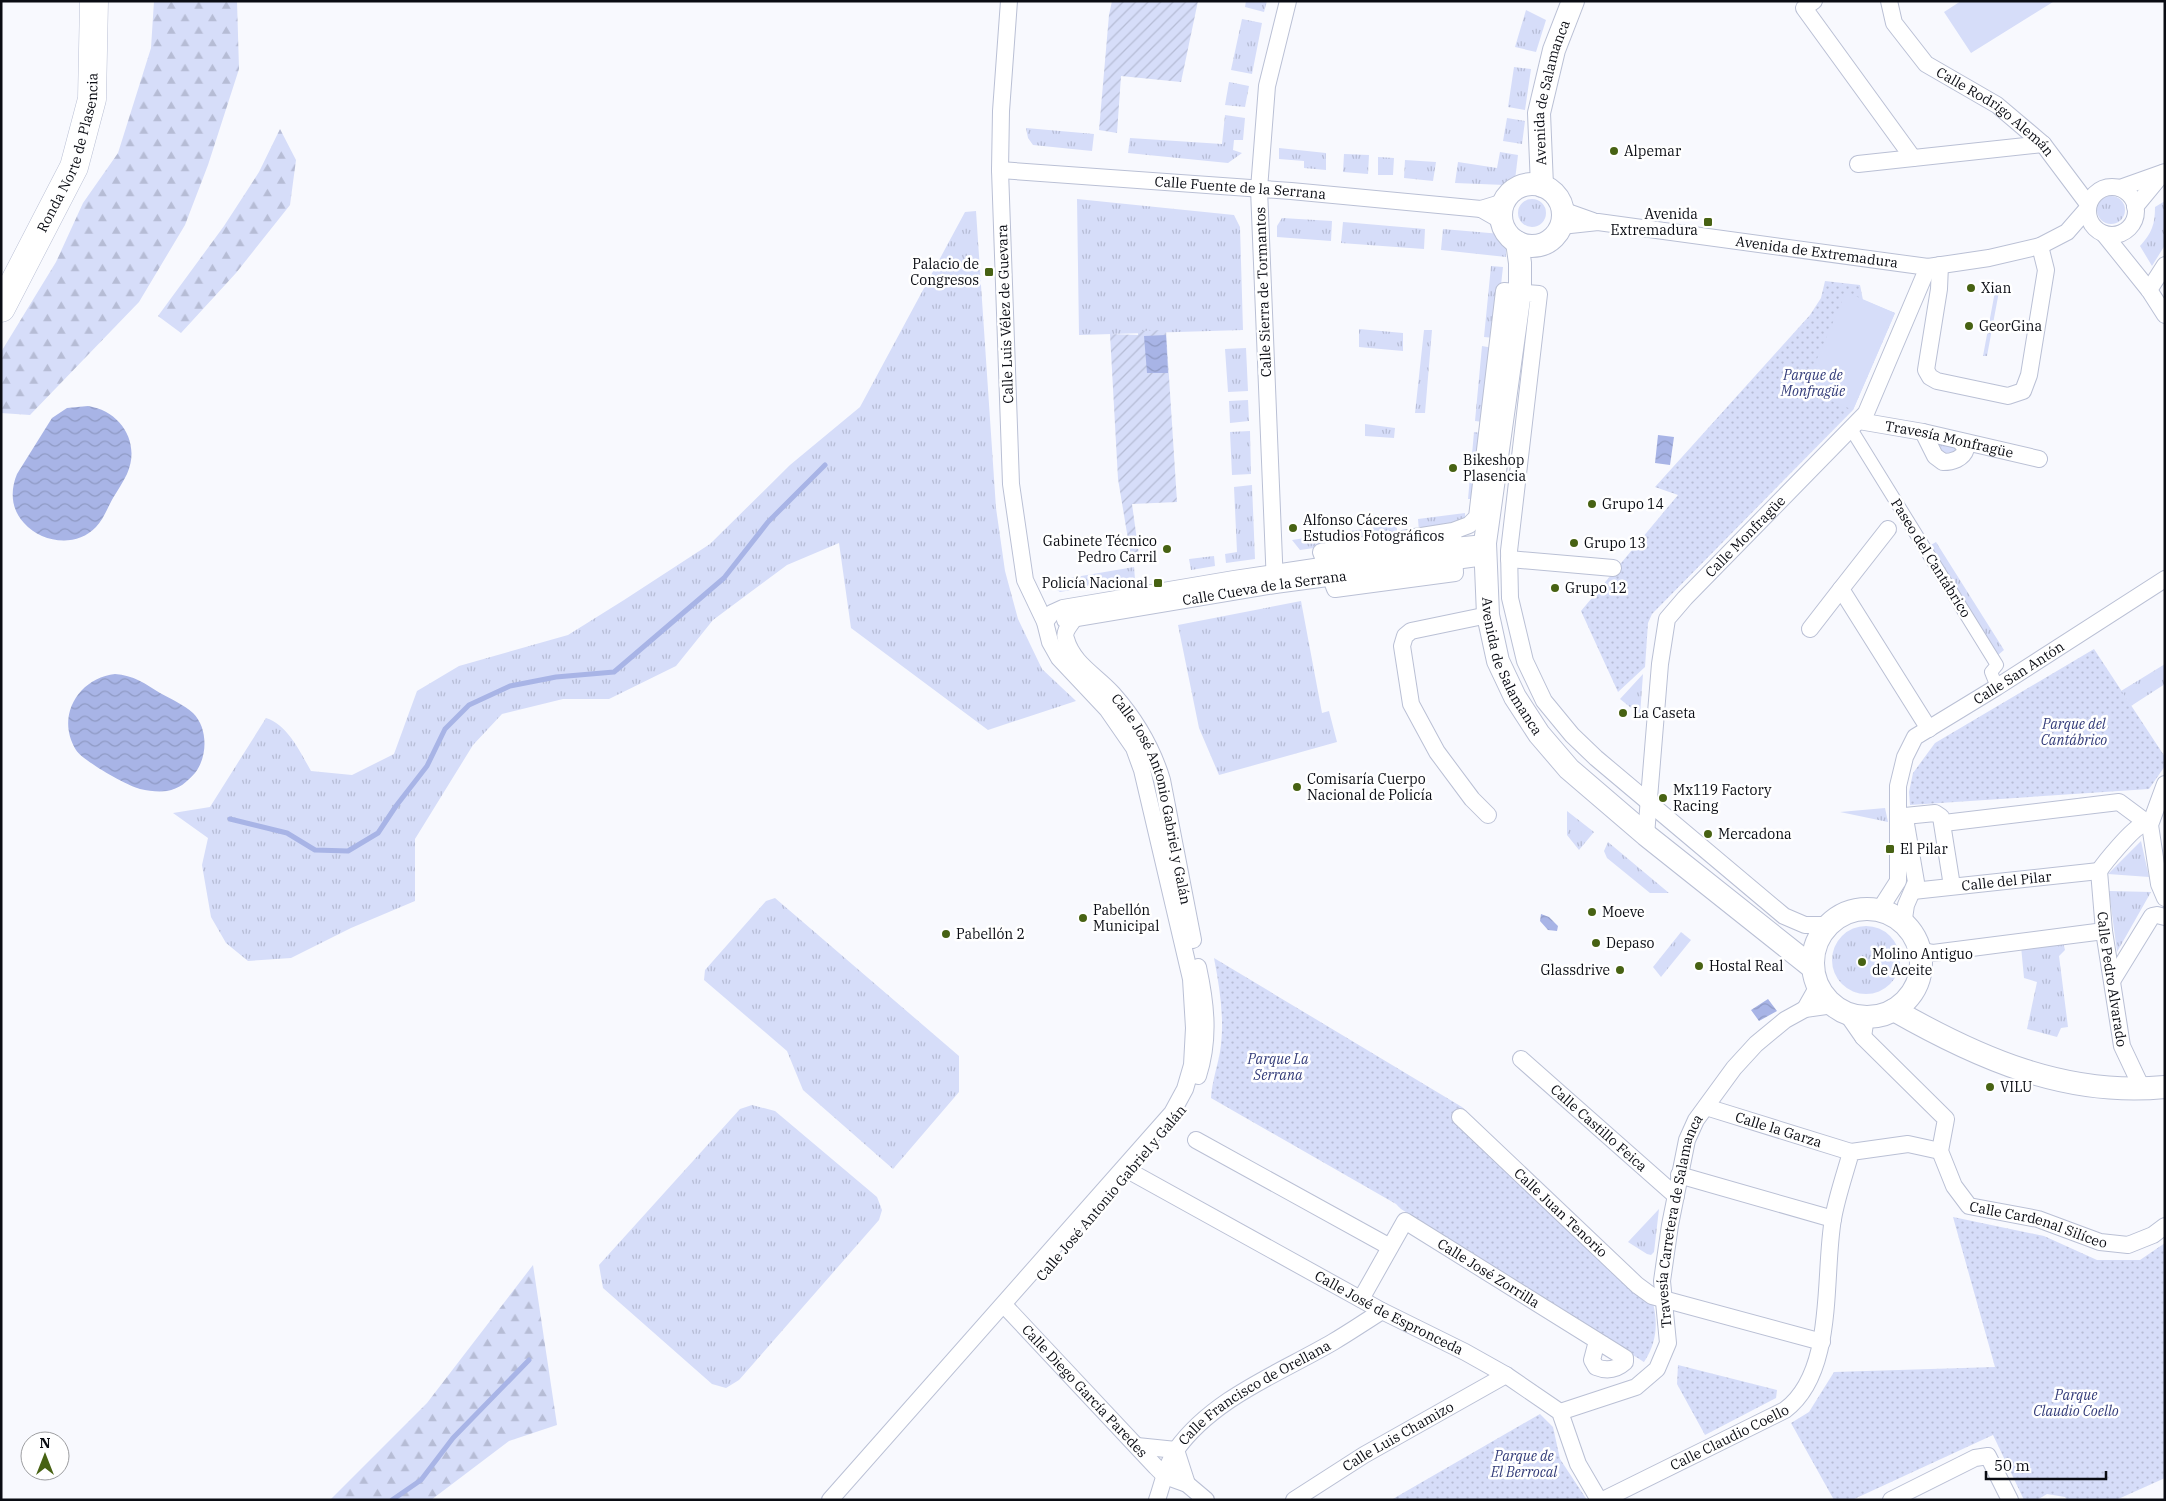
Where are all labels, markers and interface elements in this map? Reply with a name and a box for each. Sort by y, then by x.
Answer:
street label: Avenida de Salamanca [1530,17,1574,166]
street label: Calle Rodrigo Alemán [1933,63,2058,160]
street label: Ronda Norte de Plasencia [33,72,102,235]
place label: Alpemar [1624,142,1682,160]
marker: Alpemar [1608,145,1620,157]
street label: Calle Fuente de la Serrana [1154,172,1327,203]
place label: Avenida Extremadura [1611,205,1698,239]
street label: Calle Sierra de Tormantos [1251,206,1275,378]
marker: Avenida Extremadura [1702,216,1714,228]
street label: Calle Luis Vélez de Guevara [993,224,1017,404]
street label: Avenida de Extremadura [1734,232,1899,272]
place label: Palacio de Congresos [910,255,979,289]
marker: Palacio de Congresos [983,266,995,278]
place label: Xian [1981,279,2011,297]
marker: Xian [1965,282,1977,294]
place label: GeorGina [1979,317,2042,335]
marker: GeorGina [1963,320,1975,332]
park label: Parque de Monfragüe [1780,366,1846,400]
street label: Travesía Monfragüe [1884,417,2015,462]
place label: Bikeshop Plasencia [1463,451,1527,485]
marker: Bikeshop Plasencia [1447,462,1459,474]
street label: Calle Monfragüe [1701,492,1789,581]
place label: Grupo 14 [1602,495,1664,513]
street label: Paseo del Cantábrico [1887,495,1975,621]
marker: Grupo 14 [1586,498,1598,510]
place label: Alfonso Cáceres Estudios Fotográficos [1303,511,1444,545]
marker: Alfonso Cáceres Estudios Fotográficos [1287,522,1299,534]
place label: Gabinete Técnico Pedro Carril [1043,532,1157,566]
place label: Grupo 13 [1584,534,1646,552]
marker: Grupo 13 [1568,537,1580,549]
marker: Gabinete Técnico Pedro Carril [1161,543,1173,555]
street label: Calle Cueva de la Serrana [1181,566,1348,609]
place label: Policía Nacional [1042,574,1148,592]
marker: Policía Nacional [1152,577,1164,589]
place label: Grupo 12 [1565,579,1627,597]
marker: Grupo 12 [1549,582,1561,594]
street label: Avenida de Salamanca [1478,597,1547,739]
street label: Calle San Antón [1970,637,2068,708]
street label: Calle José Antonio Gabriel y Galán [1107,690,1195,906]
place label: La Caseta [1633,704,1696,722]
marker: La Caseta [1617,707,1629,719]
park label: Parque del Cantábrico [2041,715,2107,749]
place label: Comisaría Cuerpo Nacional de Policía [1307,770,1433,804]
marker: Comisaría Cuerpo Nacional de Policía [1291,781,1303,793]
place label: Mx119 Factory Racing [1673,781,1772,815]
marker: Mx119 Factory Racing [1657,792,1669,804]
place label: Mercadona [1718,825,1792,843]
marker: Mercadona [1702,828,1714,840]
place label: El Pilar [1900,840,1948,858]
marker: El Pilar [1884,843,1896,855]
street label: Calle del Pilar [1961,867,2053,895]
place label: Pabellón Municipal [1093,901,1159,935]
place label: Moeve [1602,903,1645,921]
marker: Moeve [1586,906,1598,918]
street label: Calle Pedro Alvarado [2093,911,2131,1048]
marker: Pabellón Municipal [1077,912,1089,924]
place label: Pabellón 2 [956,925,1025,943]
marker: Pabellón 2 [940,928,952,940]
place label: Depaso [1606,934,1655,952]
marker: Depaso [1590,937,1602,949]
place label: Molino Antiguo de Aceite [1872,945,1973,979]
marker: Molino Antiguo de Aceite [1856,956,1868,968]
place label: Hostal Real [1709,957,1783,975]
marker: Hostal Real [1693,960,1705,972]
place label: Glassdrive [1541,961,1610,979]
marker: Glassdrive [1614,964,1626,976]
park label: Parque La Serrana [1247,1050,1309,1084]
place label: VILU [2000,1078,2032,1096]
street label: Calle Castillo Feica [1547,1080,1651,1176]
marker: VILU [1984,1081,1996,1093]
street label: Calle José Antonio Gabriel y Galán [1032,1101,1190,1285]
street label: Calle la Garza [1733,1108,1824,1152]
street label: Travesía Carretera de Salamanca [1653,1110,1707,1329]
street label: Calle Juan Tenorio [1510,1164,1611,1261]
street label: Calle Cardenal Silíceo [1968,1197,2108,1252]
street label: Calle José Zorrilla [1434,1234,1543,1312]
street label: Calle José de Espronceda [1312,1267,1467,1359]
street label: Calle Diego García Paredes [1018,1321,1152,1461]
street label: Calle Francisco de Orellana [1174,1336,1334,1449]
park label: Parque Claudio Coello [2033,1386,2119,1420]
street label: Calle Luis Chamizo [1339,1397,1457,1475]
street label: Calle Claudio Coello [1667,1401,1792,1474]
north arrow [20,1431,70,1481]
text: N [39,1434,51,1452]
park label: Parque de El Berrocal [1490,1447,1558,1481]
scale bar [1986,1448,2106,1480]
text: 50 m [1994,1456,2030,1475]

